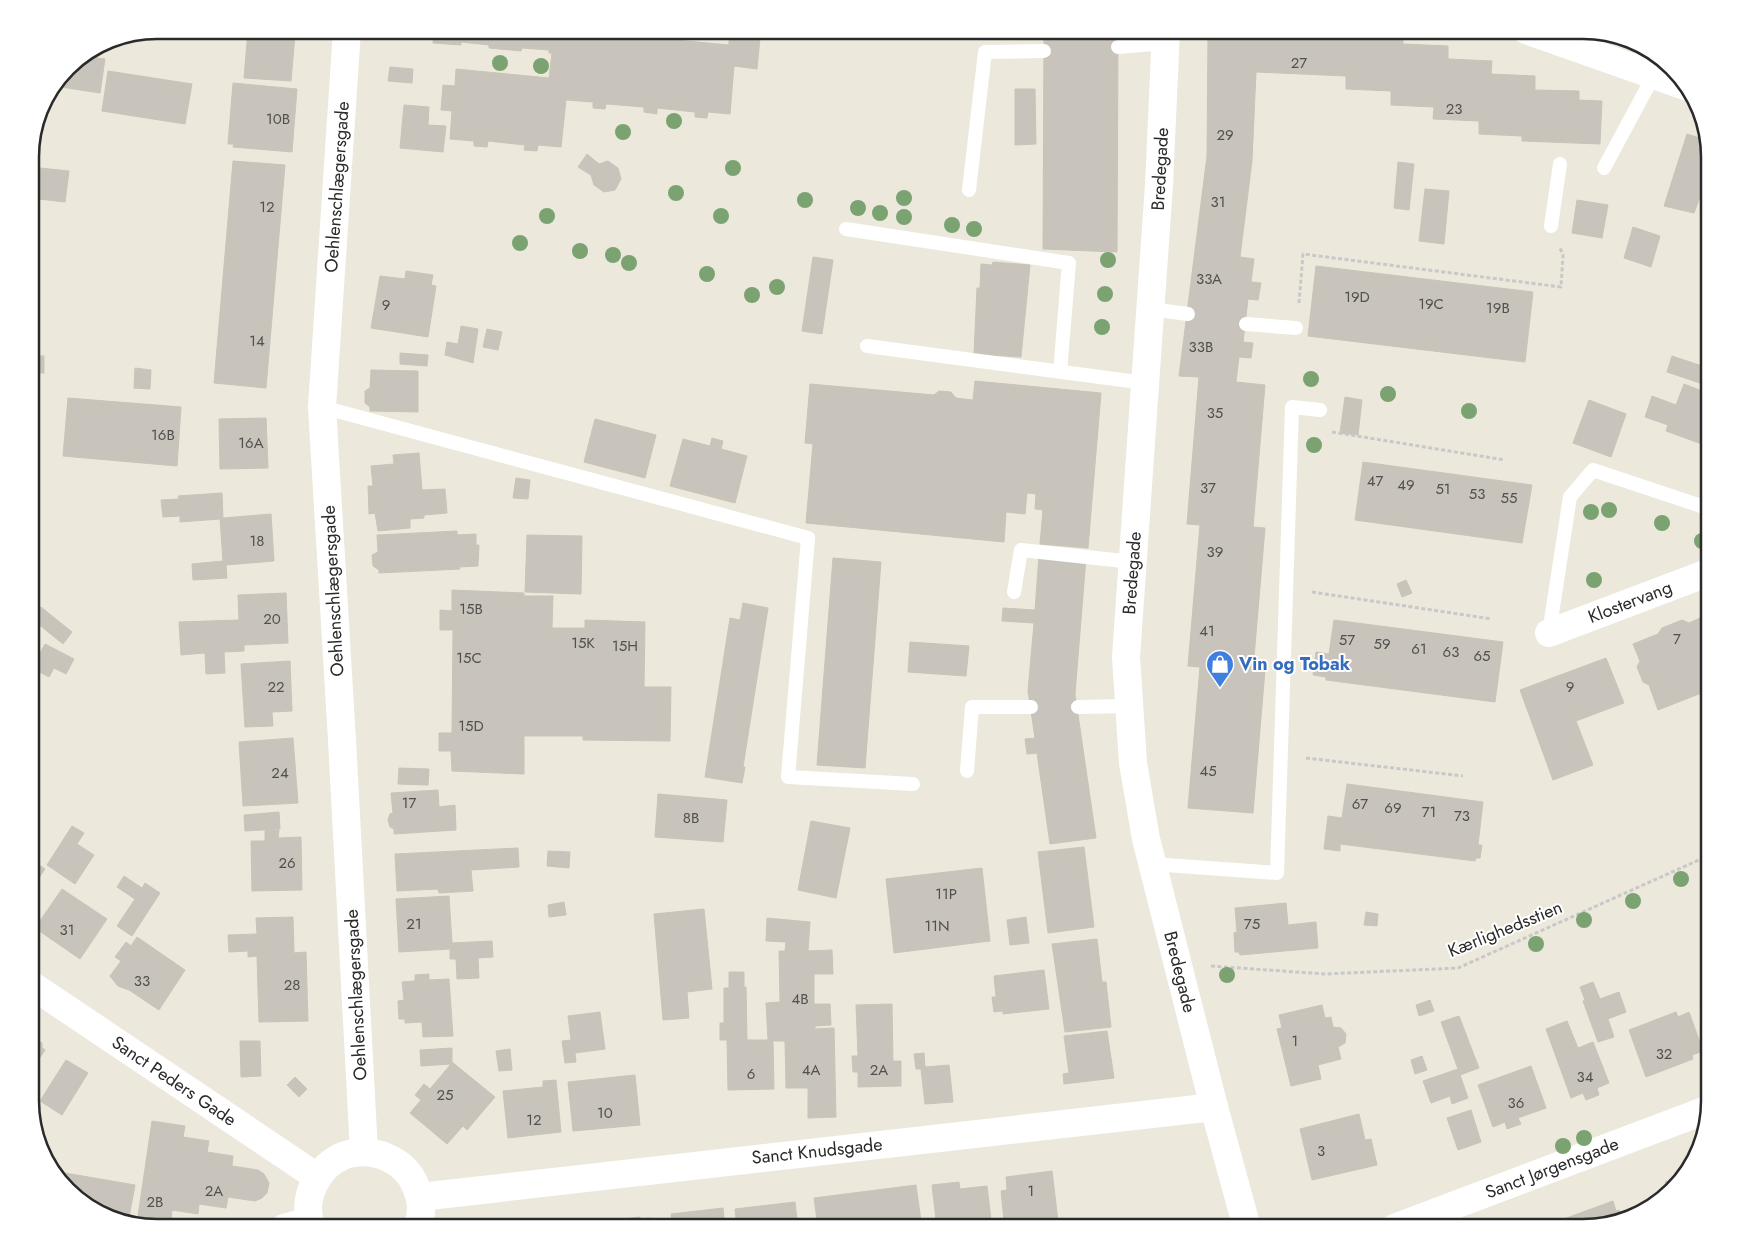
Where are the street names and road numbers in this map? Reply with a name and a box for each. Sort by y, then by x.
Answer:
street label: Oehlenschlægersgade [318,101,356,273]
street label: Bredegade [1145,127,1175,211]
street label: Oehlenschlægersgade [316,505,350,677]
street label: Bredegade [1116,531,1148,615]
street label: Klostervang [1584,574,1676,630]
street label: Kærlighedsstien [1444,894,1566,964]
street label: Oehlenschlægersgade [339,909,373,1081]
street label: Bredegade [1157,928,1203,1016]
street label: Sanct Peders Gade [106,1030,242,1132]
street label: Sanct Knudsgade [750,1131,884,1171]
street label: Sanct Jørgensgade [1482,1131,1622,1205]

